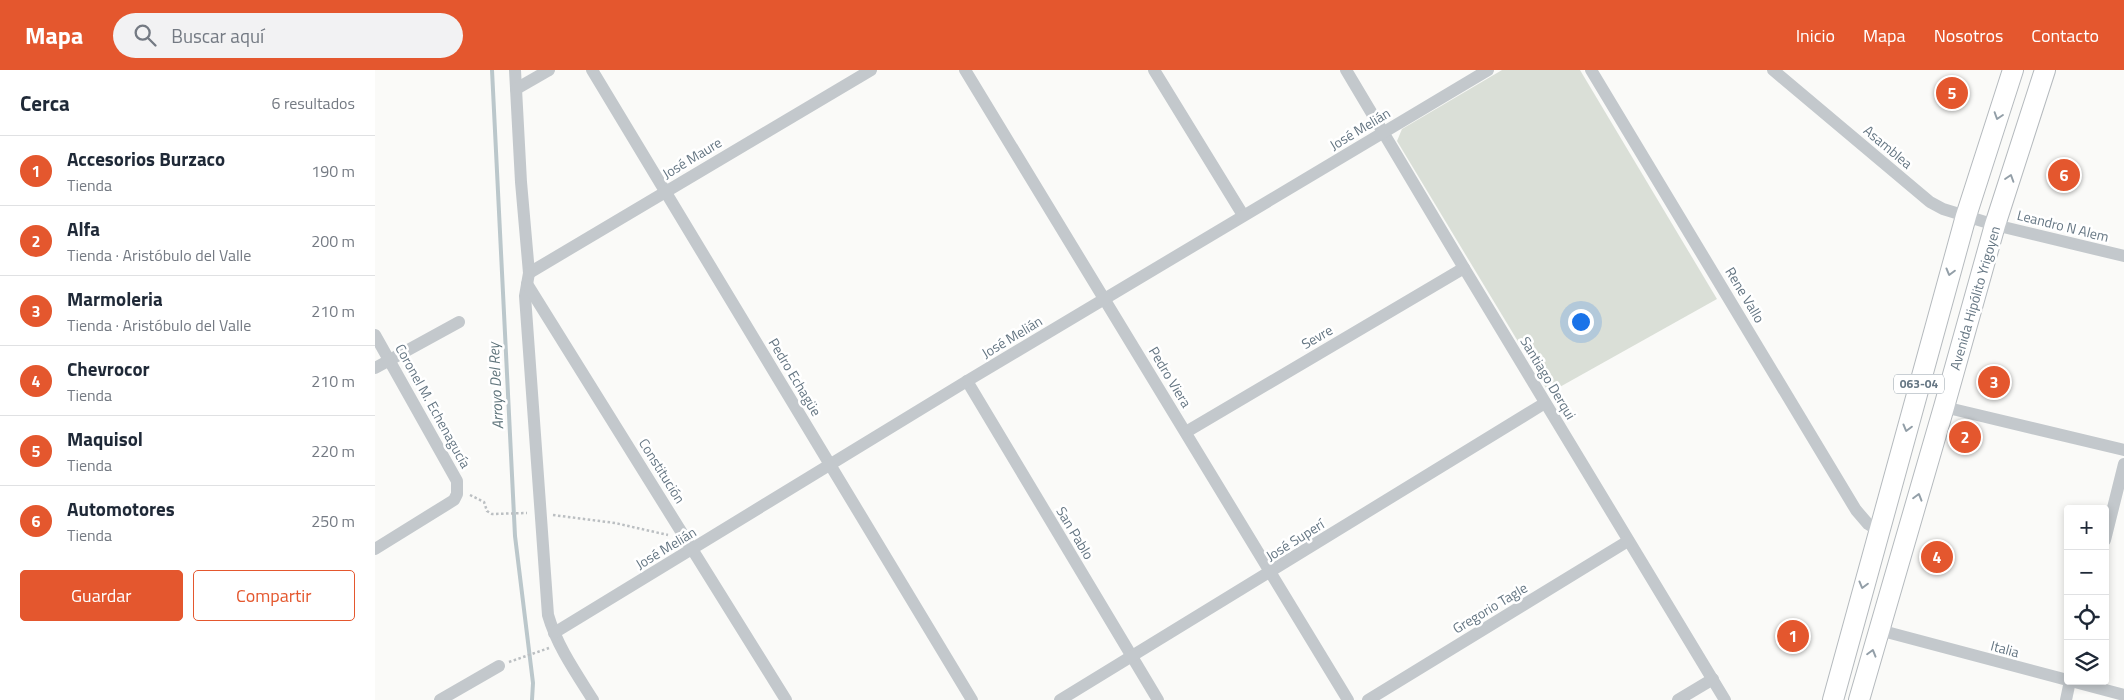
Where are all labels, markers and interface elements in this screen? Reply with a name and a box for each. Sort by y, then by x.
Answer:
search box [113,13,463,58]
text: Mapa [25,17,83,53]
icon: search [131,21,159,49]
text: Buscar aquí [171,21,264,50]
text: Inicio [1796,22,1835,49]
text: Mapa [1863,22,1906,49]
text: Nosotros [1934,22,2003,49]
text: Contacto [2031,22,2099,49]
pin: 5 [1936,74,1968,112]
text: Cerca [20,87,70,119]
text: 6 resultados [271,91,355,115]
street label: José Melián [1325,102,1394,155]
one-way arrow [1993,112,2003,120]
street label: Asamblea [1859,120,1917,173]
street label: José Maure [658,132,725,184]
text: Accesorios Burzaco [67,144,225,173]
pin: 6 [2048,156,2080,194]
text: 1 [32,159,40,183]
text: 190 m [311,159,355,183]
text: Tienda [67,173,112,197]
one-way arrow [2004,175,2014,183]
street label: Leandro N Alem [2015,204,2111,247]
text: Alfa [67,214,100,243]
street label: Avenida Hipólito Yrigoyen [1944,223,2005,372]
text: 2 [32,229,40,253]
text: 200 m [311,229,355,253]
text: Tienda · Aristóbulo del Valle [67,243,251,267]
street label: Rene Vallo [1720,263,1770,327]
one-way arrow [1946,267,1956,275]
text: Marmoleria [67,284,163,313]
text: 3 [32,299,40,323]
text: 210 m [311,299,355,323]
your location [1568,309,1594,335]
street label: José Melián [977,310,1046,363]
text: Tienda · Aristóbulo del Valle [67,313,251,337]
street label: Sevre [1297,319,1336,354]
street label: Santiago Derqui [1515,332,1581,423]
street label: Pedro Echagüe [764,334,827,420]
street label: Coronel M. Echenagucía [390,340,476,472]
water label: Arroyo Del Rey [482,340,509,430]
street label: Pedro Viera [1144,342,1197,411]
text: Chevrocor [67,354,150,383]
pin: 3 [1978,363,2010,401]
text: 4 [32,369,40,393]
text: 210 m [311,369,355,393]
road number: 063-04 [1894,374,1944,394]
text: Tienda [67,383,112,407]
pin: 2 [1949,418,1981,456]
text: Maquisol [67,424,143,453]
one-way arrow [1902,424,1912,432]
street label: Constitución [634,434,691,507]
text: 5 [32,439,40,463]
text: 220 m [311,439,355,463]
text: Tienda [67,453,112,477]
one-way arrow [1912,493,1922,502]
text: Automotores [67,494,175,523]
street label: San Pablo [1051,502,1099,563]
map controls [2064,505,2109,685]
button: + [2064,505,2109,550]
text: 6 [32,509,40,533]
text: 250 m [311,509,355,533]
street label: José Superí [1261,513,1329,566]
street label: José Melián [631,521,700,574]
text: Tienda [67,523,112,547]
pin: 4 [1921,538,1953,576]
button: − [2064,550,2109,595]
button: Guardar [20,570,183,621]
button: Compartir [193,570,355,621]
street label: Gregorio Tagle [1448,577,1531,638]
one-way arrow [1859,580,1869,588]
button: locate [2064,595,2109,640]
pin: 1 [1777,617,1809,655]
street label: Italia [1989,635,2022,662]
button: layers [2064,640,2109,685]
one-way arrow [1866,649,1877,657]

